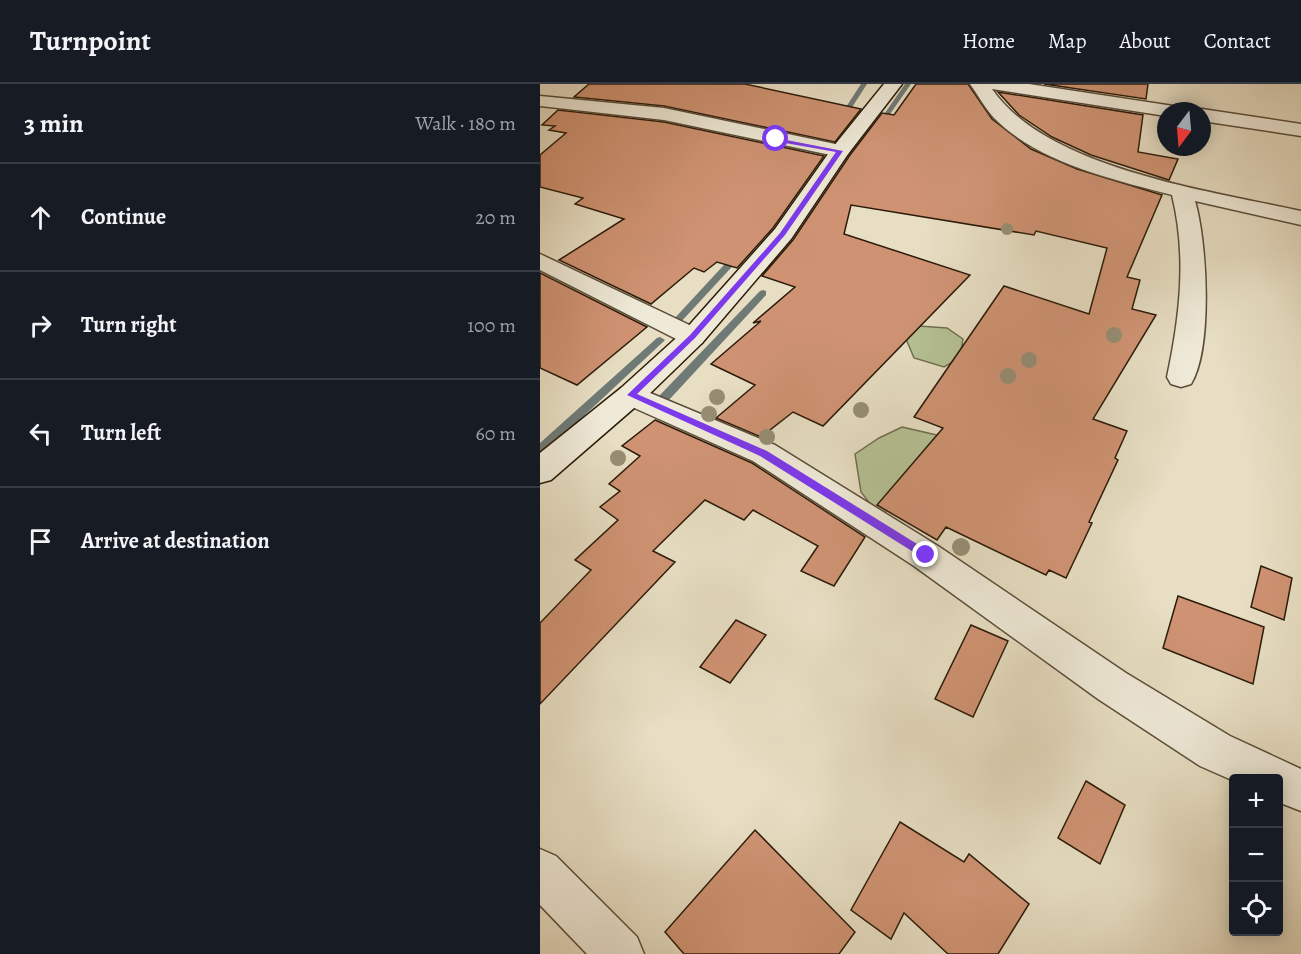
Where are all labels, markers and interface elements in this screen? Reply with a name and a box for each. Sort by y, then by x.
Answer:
text: Turnpoint [30,22,151,60]
text: Home [962,27,1015,55]
text: Map [1048,27,1086,55]
text: About [1119,27,1171,55]
text: Contact [1204,27,1271,55]
north arrow [1157,102,1211,156]
text: 3 min [24,106,84,141]
text: Walk · 180 m [415,110,516,137]
route start [762,125,788,151]
icon: ahead [24,201,57,234]
text: Continue [81,202,166,232]
text: 20 m [475,204,516,231]
icon: right [24,309,57,342]
text: Turn right [81,310,177,340]
text: 100 m [467,312,516,339]
icon: left [24,417,57,450]
text: Turn left [81,418,161,448]
text: 60 m [476,420,516,447]
icon: arrive [24,525,57,558]
text: Arrive at destination [81,526,270,556]
route end [912,541,938,567]
map controls [1229,774,1283,936]
button: + [1229,774,1283,828]
button: − [1229,828,1283,882]
button: locate [1229,882,1283,936]

